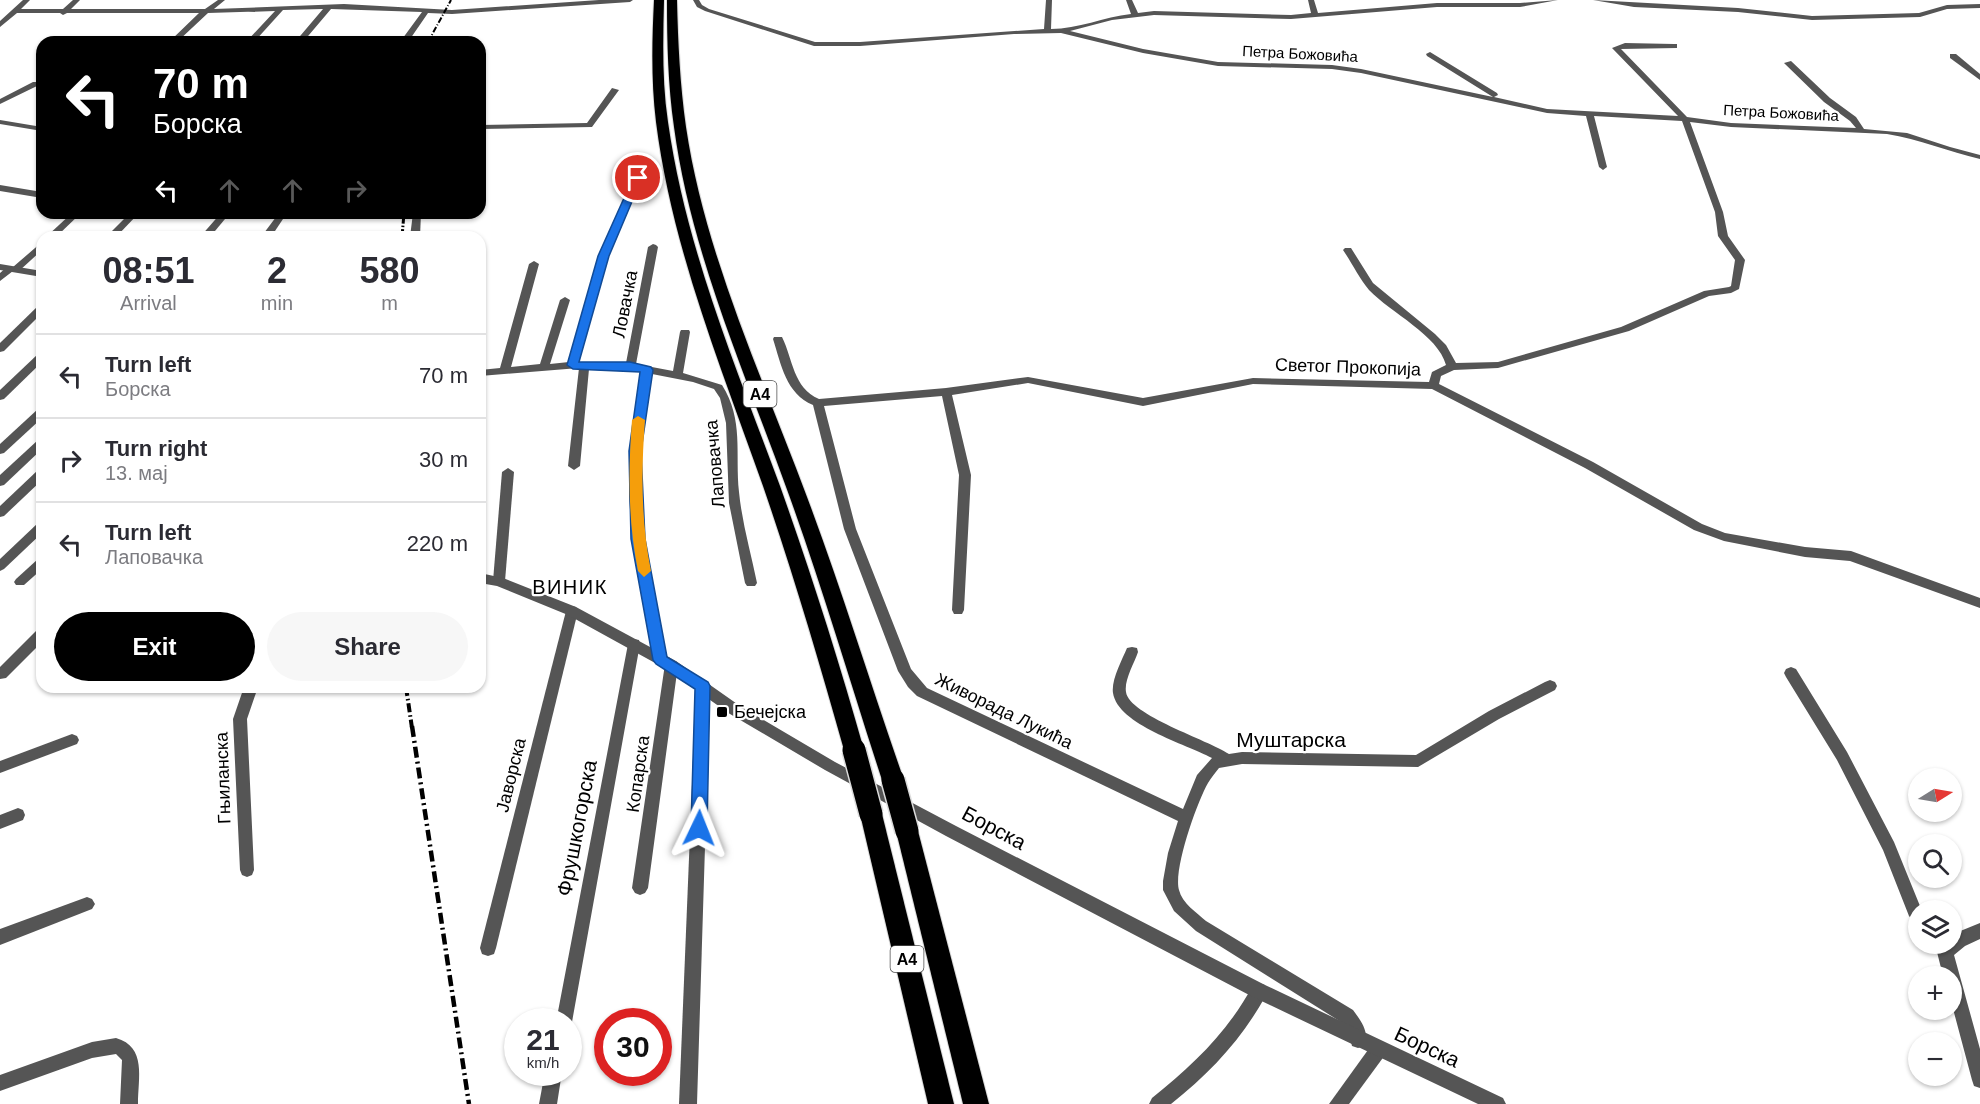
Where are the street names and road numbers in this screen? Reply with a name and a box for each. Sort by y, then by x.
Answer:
street label: Петра Божовића [1242,42,1359,65]
street label: Петра Божовића [1723,101,1840,124]
street label: Ловачка [609,268,642,340]
street label: Светог Прокопија [1275,354,1422,380]
road number: A4 [744,381,777,407]
street label: Лаповачка [701,418,729,509]
street label: Живорада Лукића [932,669,1077,753]
street label: Муштарска [1236,728,1346,751]
street label: Гњиланска [211,731,235,824]
street label: Копарска [623,733,653,814]
street label: Јаворска [492,735,530,814]
street label: Фрушкогорска [552,758,601,898]
street label: Борска [958,801,1030,854]
road number: A4 [890,946,924,972]
street label: Борска [1391,1022,1464,1072]

